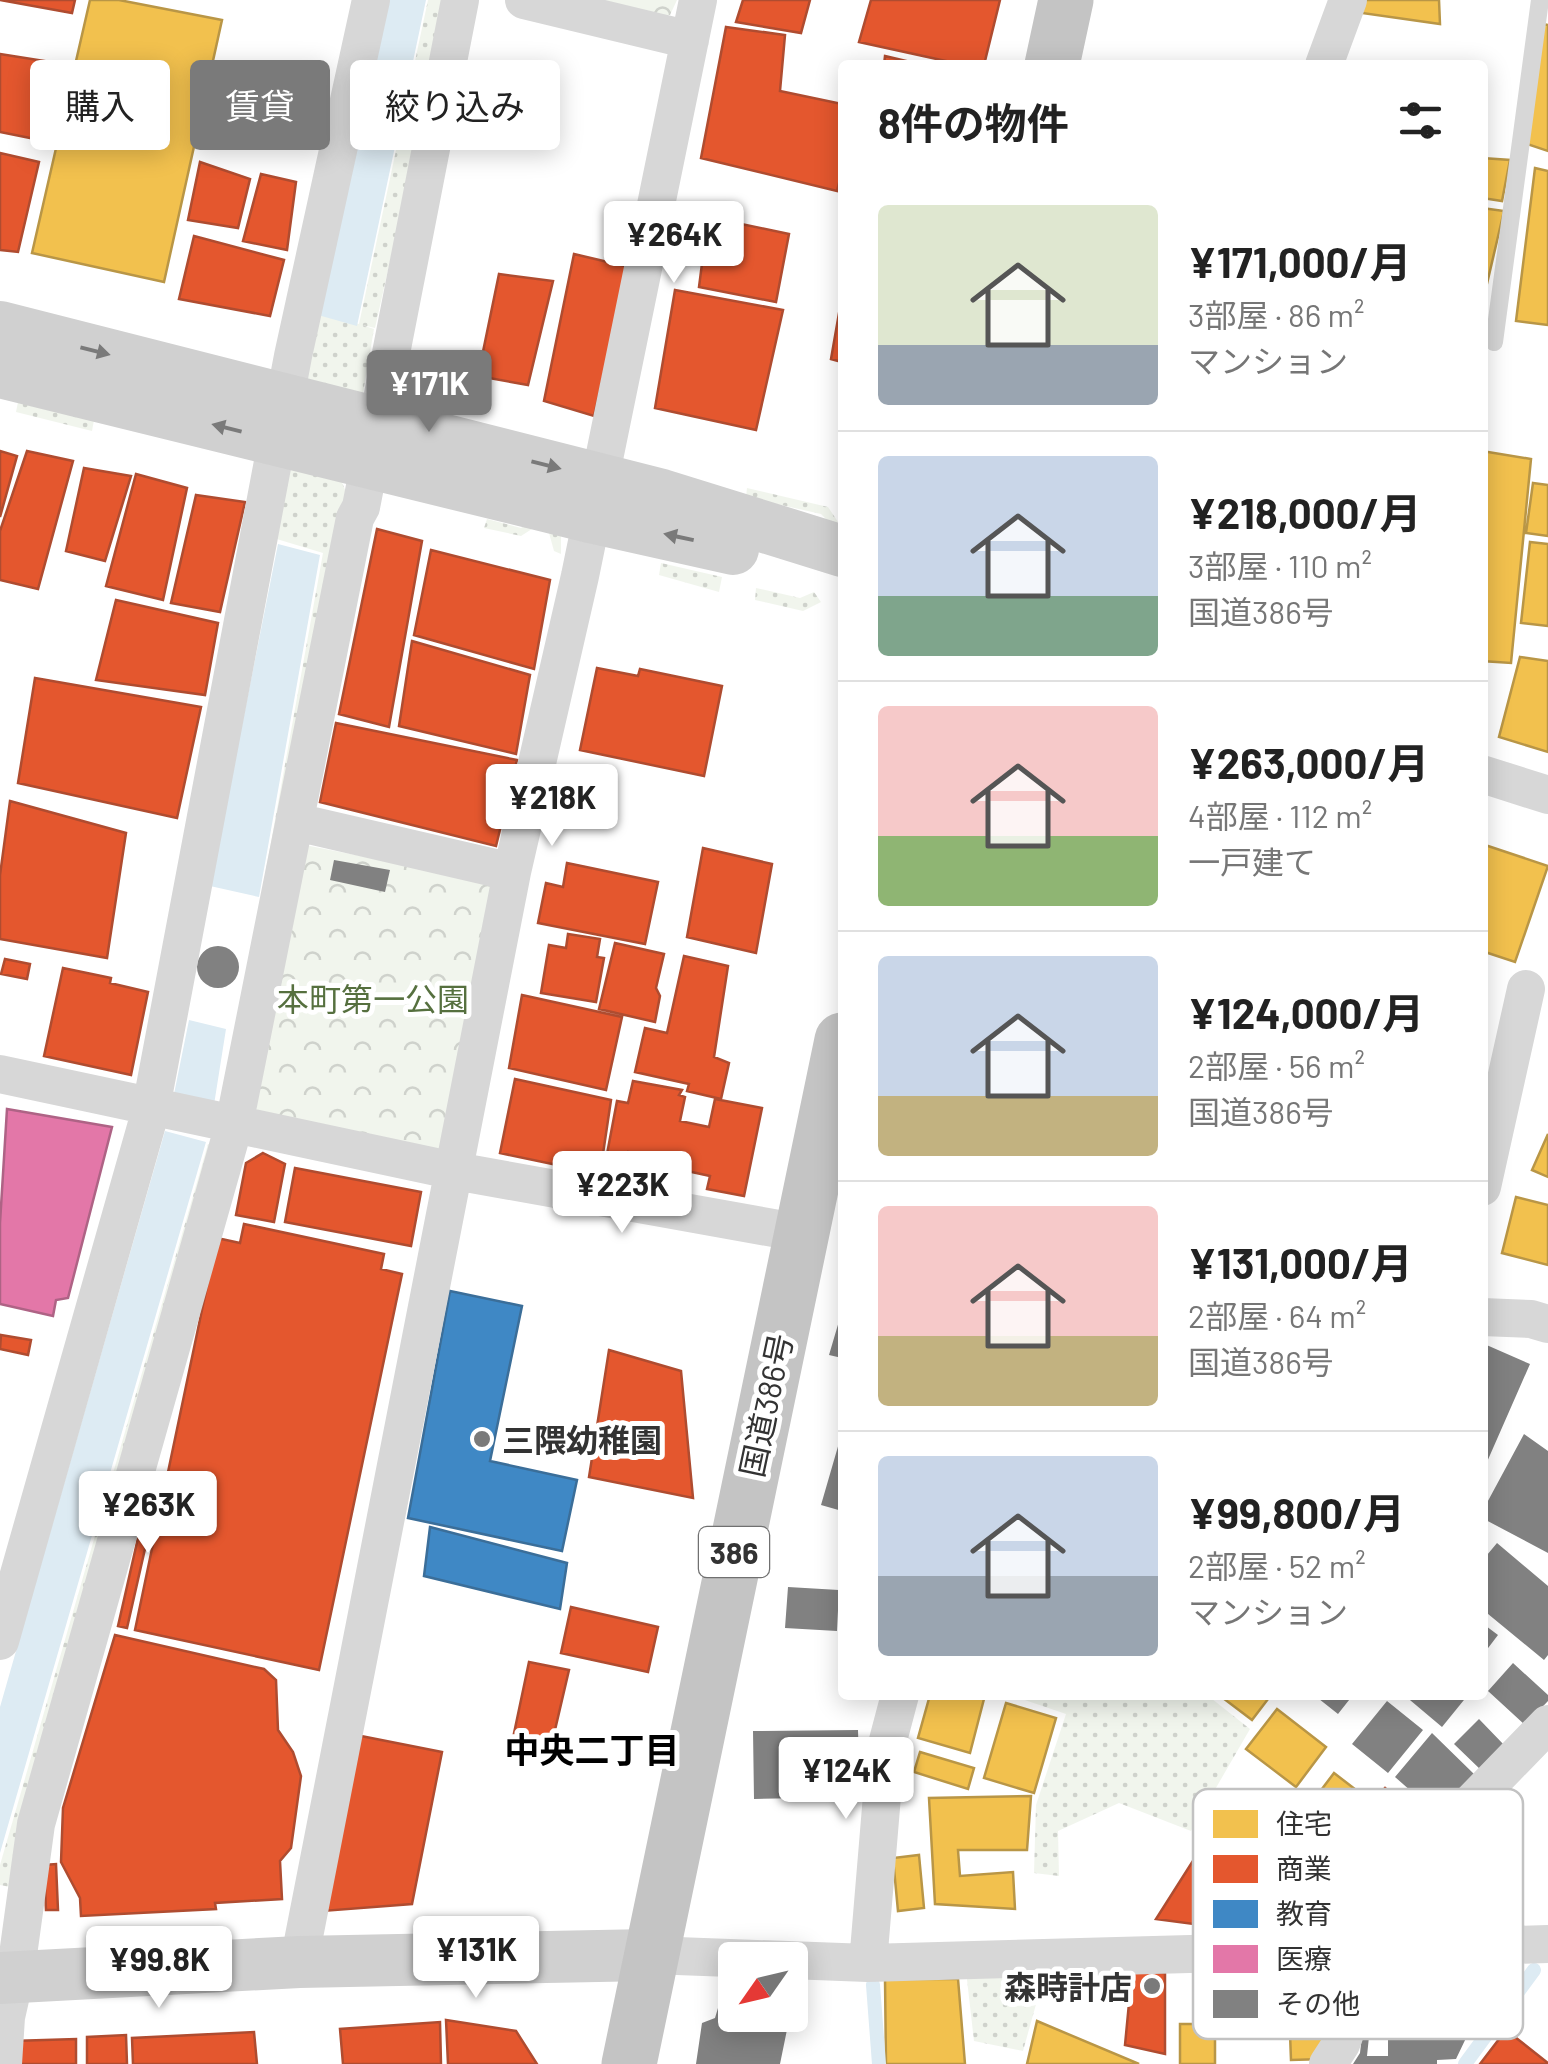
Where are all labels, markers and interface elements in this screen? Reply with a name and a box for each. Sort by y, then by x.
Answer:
chip: 購入 [30,60,170,150]
chip: 賃貸 [190,60,330,150]
chip: 絞り込み [350,60,560,150]
icon: filters [1393,93,1448,148]
text: 8件の物件 [878,97,1069,147]
pin: ¥264K [604,201,744,286]
text: ¥264K [626,214,722,252]
text: ¥171,000/月 [1188,236,1411,286]
icon: home [958,245,1078,365]
text: 3部屋 · 86 m² [1188,295,1364,333]
text: マンション [1188,341,1348,379]
one-way arrow [80,344,111,359]
pin: ¥171K [359,350,499,435]
text: ¥171K [389,363,469,401]
one-way arrow [211,420,242,435]
one-way arrow [530,457,561,473]
text: ¥218,000/月 [1188,487,1421,537]
icon: home [958,496,1078,616]
one-way arrow [663,529,694,545]
text: 3部屋 · 110 m² [1188,546,1372,584]
text: 国道386号 [1188,592,1334,630]
text: ¥263,000/月 [1188,737,1429,787]
icon: home [958,746,1078,866]
pin: ¥218K [482,764,622,849]
text: ¥218K [508,777,596,815]
text: 4部屋 · 112 m² [1188,796,1372,834]
text: 一戸建て [1188,842,1316,880]
park label: 本町第一公園 [277,979,469,1017]
text: ¥124,000/月 [1188,987,1424,1037]
icon: home [958,996,1078,1116]
text: 2部屋 · 56 m² [1188,1046,1365,1084]
text: 国道386号 [1188,1092,1334,1130]
pin: ¥223K [552,1151,692,1236]
text: ¥223K [575,1164,669,1202]
text: ¥131,000/月 [1188,1237,1413,1287]
icon: home [958,1246,1078,1366]
text: 2部屋 · 64 m² [1188,1296,1366,1334]
street label: 国道386号 [731,1330,799,1480]
text: 国道386号 [1188,1342,1334,1380]
place label: 三隈幼稚園 [502,1420,662,1458]
marker: 三隈幼稚園 [471,1428,493,1450]
pin: ¥263K [78,1471,218,1556]
text: ¥263K [101,1484,195,1522]
text: ¥99,800/月 [1188,1487,1405,1537]
icon: home [958,1496,1078,1616]
road number: 386 [699,1527,769,1577]
text: 2部屋 · 52 m² [1188,1546,1366,1584]
text: マンション [1188,1592,1348,1630]
district label: 中央二丁目 [504,1728,680,1770]
pin: ¥124K [776,1737,916,1822]
text: ¥124K [801,1750,891,1788]
legend [1193,1789,1523,2039]
text: 住宅 [1276,1806,1332,1840]
text: 商業 [1276,1851,1332,1885]
text: 教育 [1276,1896,1332,1930]
pin: ¥131K [406,1916,546,2001]
pin: ¥99.8K [78,1926,240,2011]
text: ¥131K [435,1929,517,1967]
text: ¥99.8K [108,1939,210,1977]
text: 医療 [1276,1941,1332,1975]
north arrow [718,1942,808,2032]
map controls [718,1942,808,2032]
place label: 森時計店 [1004,1967,1132,2005]
marker: 森時計店 [1141,1975,1163,1997]
text: その他 [1276,1986,1360,2020]

